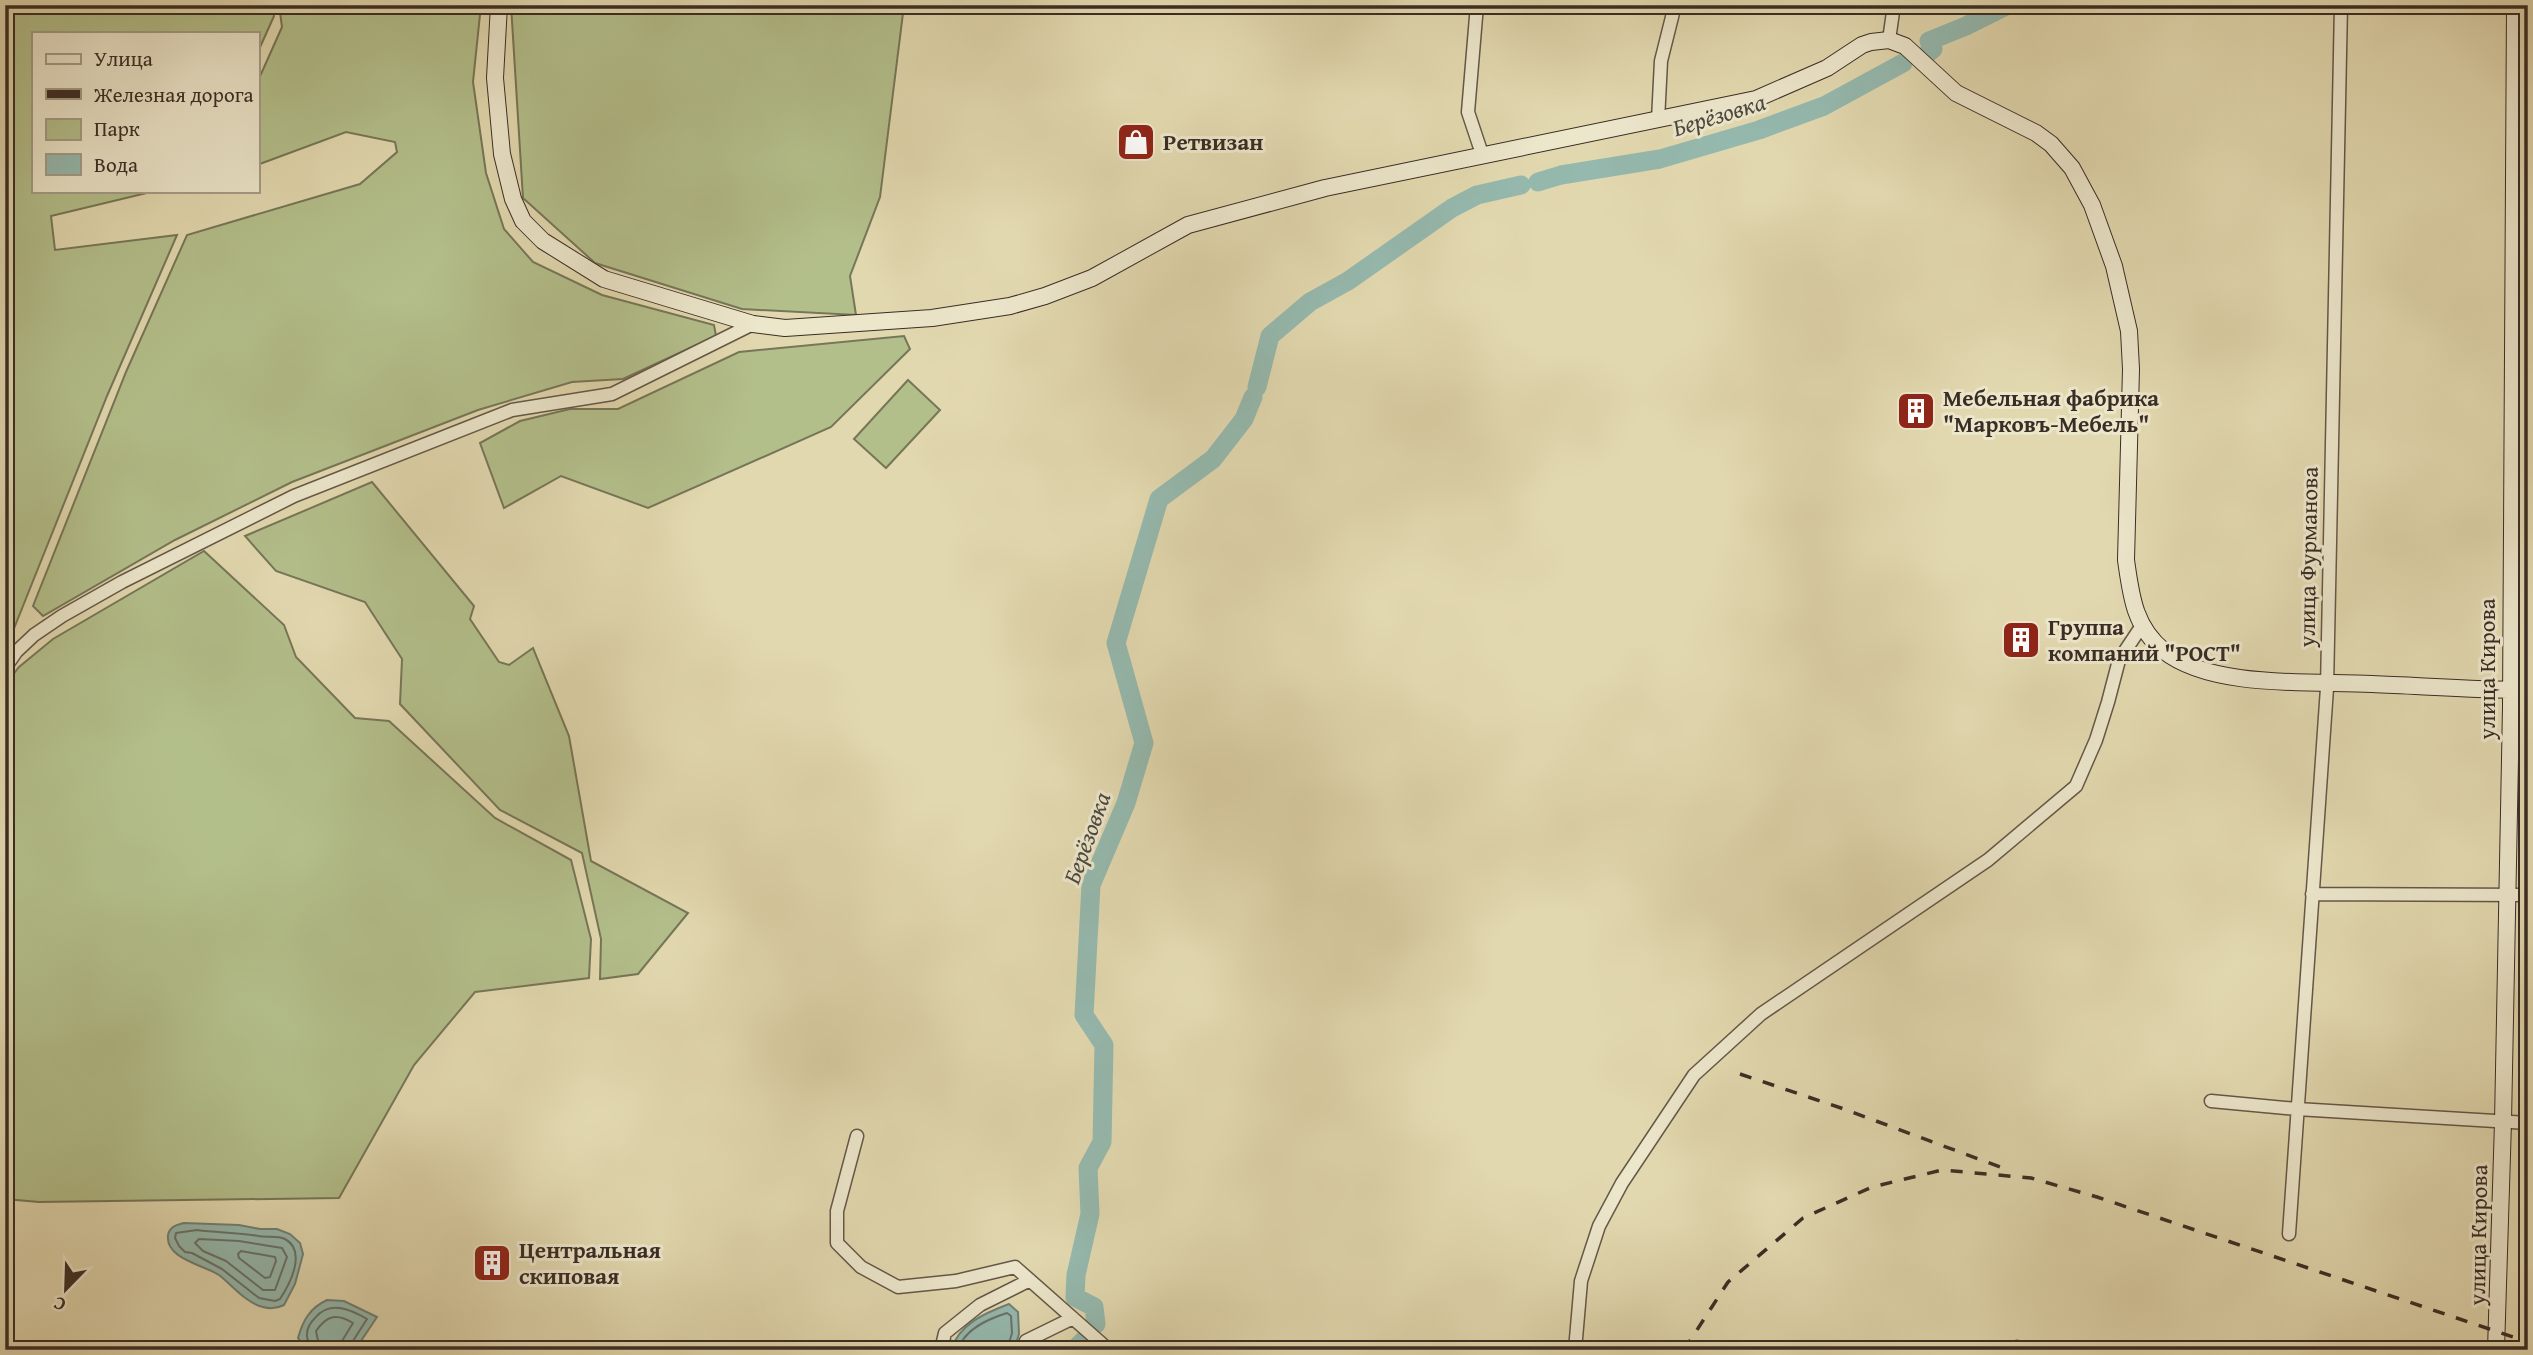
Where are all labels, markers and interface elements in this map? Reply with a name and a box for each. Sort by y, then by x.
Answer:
legend [32,32,259,192]
text: Улица [94,43,153,74]
text: Железная дорога [93,79,254,110]
water label: Берёзовка [1668,84,1770,145]
text: Парк [94,113,140,144]
shop icon: Ретвизан [1115,121,1157,163]
place label: Ретвизан [1163,125,1263,158]
text: Вода [94,149,138,180]
place label: Мебельная фабрика "Марковъ-Мебель" [1943,381,2159,440]
building icon: Мебельная фабрика "Марковъ-Мебель" [1895,390,1937,432]
street label: улица Фурманова [2289,466,2326,649]
street label: улица Кирова [2470,598,2503,741]
place label: Группа компаний "РОСТ" [2048,610,2241,669]
building icon: Группа компаний "РОСТ" [2000,619,2042,661]
water label: Берёзовка [1054,787,1119,889]
street label: улица Кирова [2460,1164,2495,1307]
place label: Центральная скиповая [519,1233,661,1292]
building icon: Центральная скиповая [471,1242,513,1284]
north arrow [32,1254,102,1324]
text: С [49,1290,70,1320]

